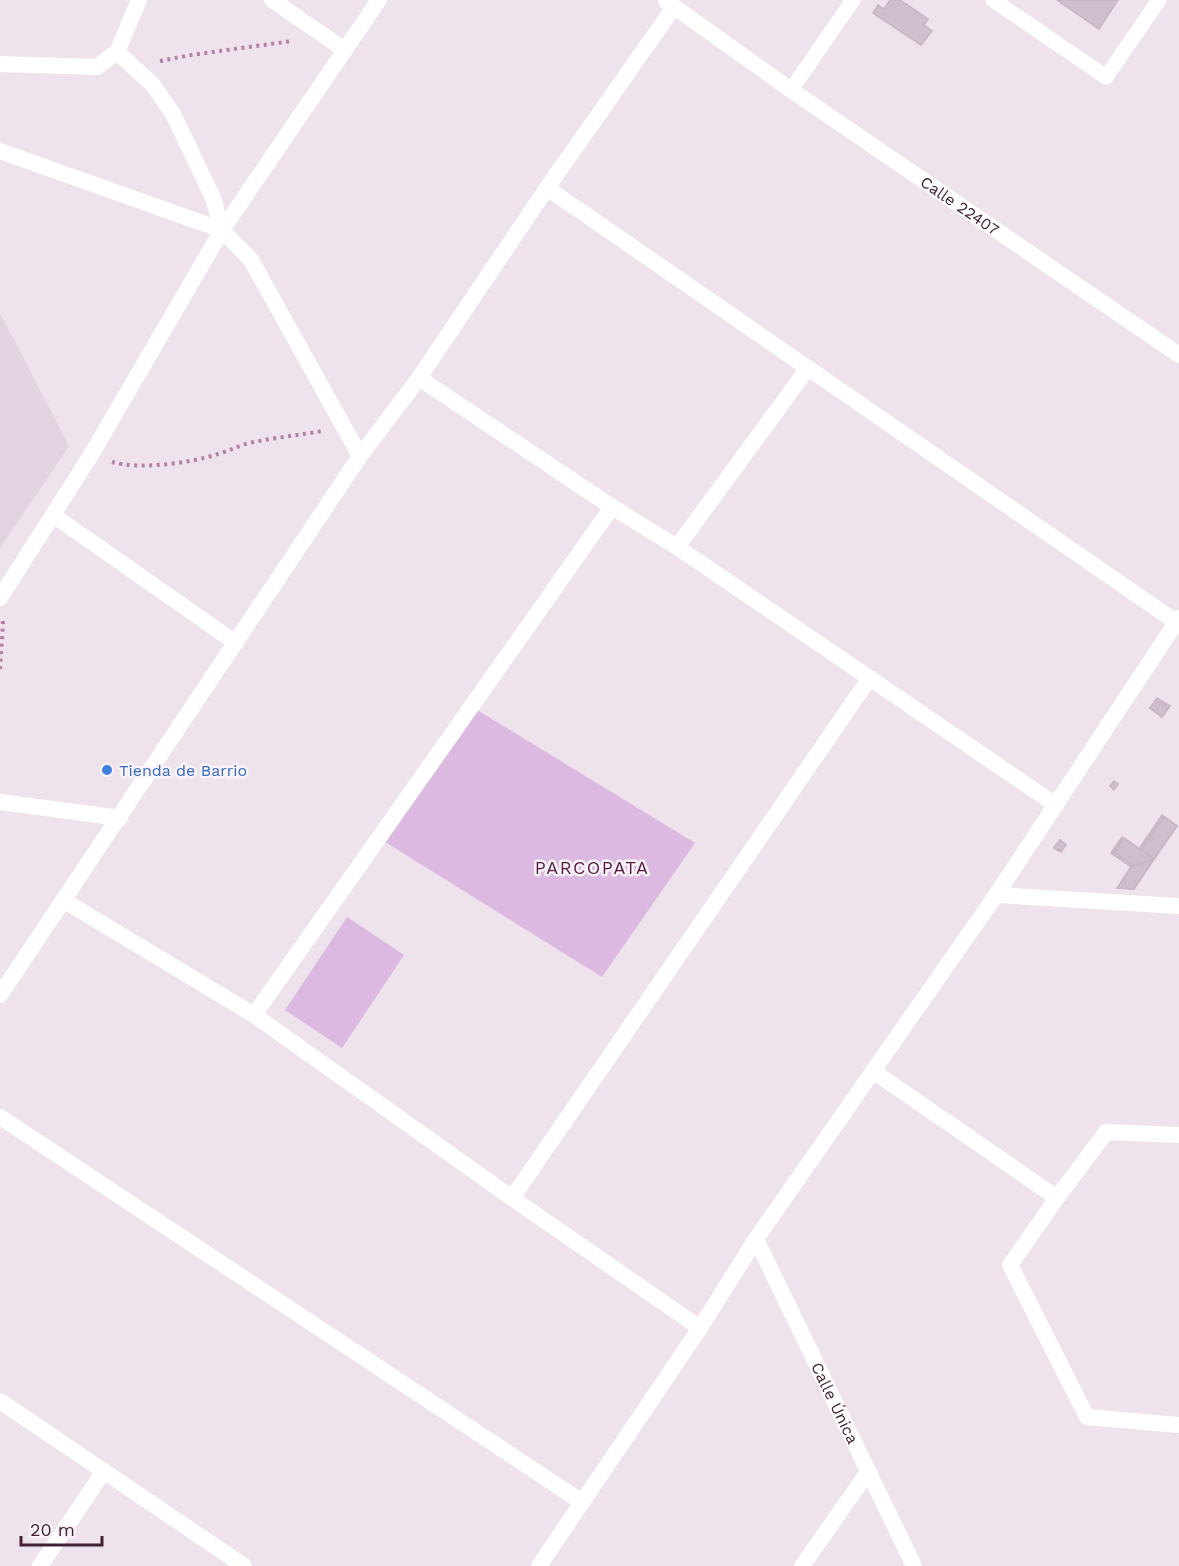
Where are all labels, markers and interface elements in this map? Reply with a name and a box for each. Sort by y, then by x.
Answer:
street label: Calle 22407 [917,172,1003,239]
place label: Tienda de Barrio [119,761,247,780]
marker: Tienda de Barrio [100,763,114,777]
district label: PARCOPATA [535,857,649,878]
street label: Calle Única [807,1359,862,1447]
scale bar [21,1509,102,1547]
text: 20 m [30,1519,75,1540]

